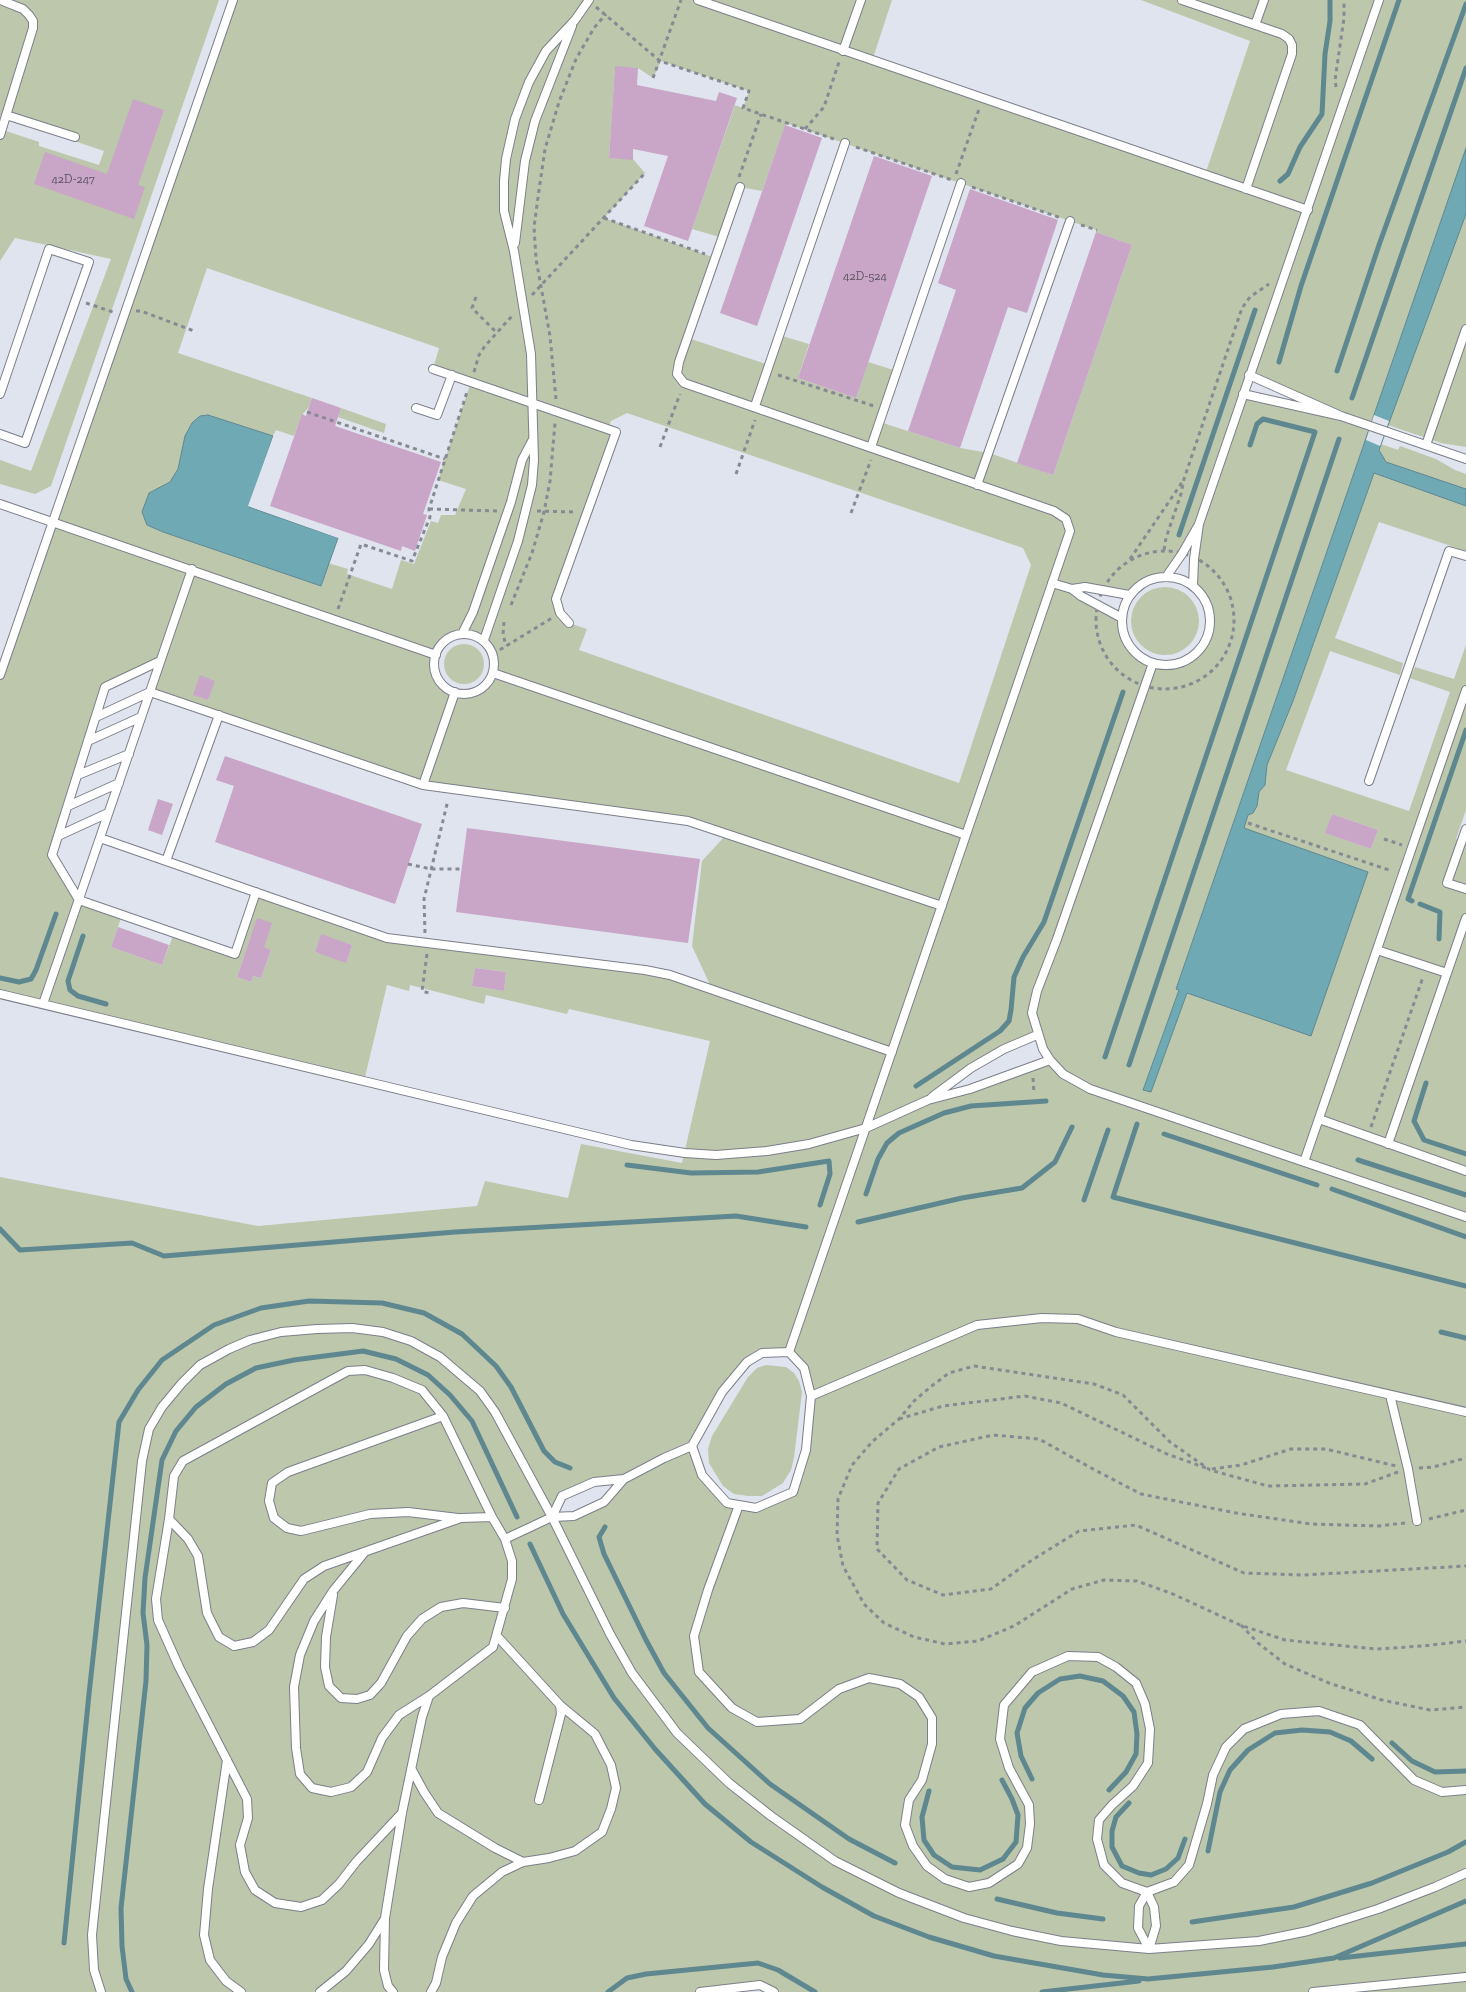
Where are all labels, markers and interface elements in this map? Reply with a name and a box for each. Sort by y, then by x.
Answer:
house number: 42D-247 [51,173,95,187]
house number: 42D-524 [843,270,887,284]

